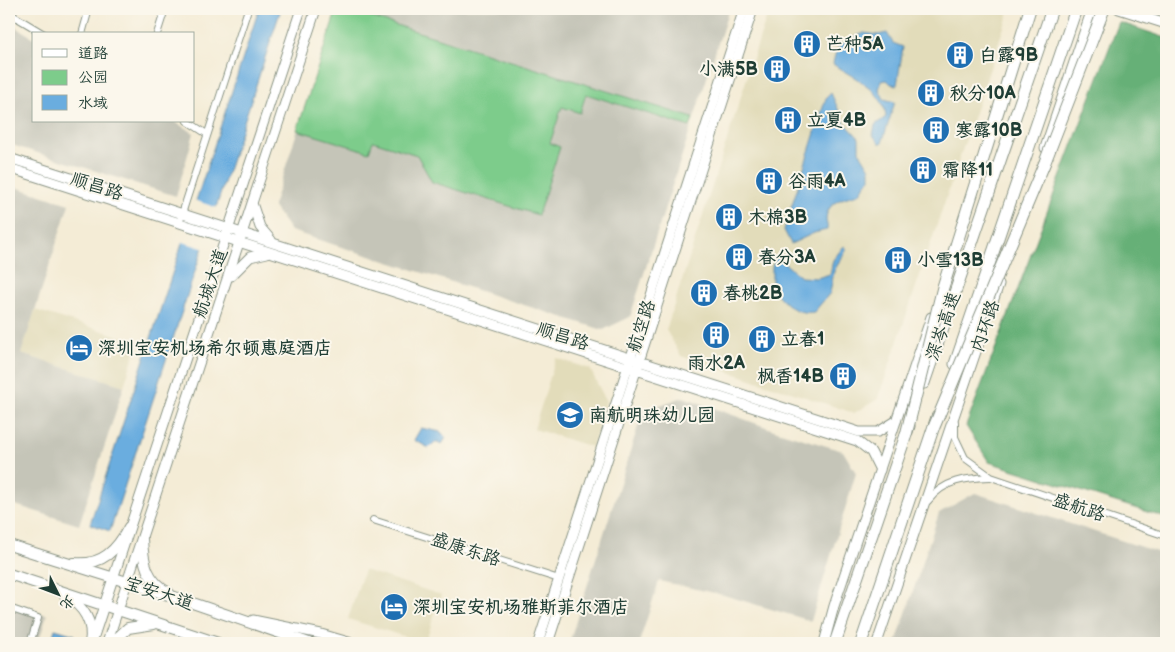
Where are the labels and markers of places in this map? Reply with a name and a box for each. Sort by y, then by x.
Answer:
building icon: 芒种5A [792,29,822,59]
place label: 芒种5A [826,34,884,55]
building icon: 白露9B [945,40,975,70]
place label: 白露9B [979,45,1039,66]
building icon: 小满5B [762,54,792,84]
place label: 小满5B [699,59,758,80]
building icon: 秋分10A [916,78,946,108]
place label: 秋分10A [950,83,1017,104]
building icon: 立夏4B [773,105,803,135]
place label: 立夏4B [807,110,867,131]
building icon: 寒露10B [921,115,951,145]
place label: 寒露10B [955,120,1023,141]
building icon: 霜降11 [908,155,938,185]
place label: 霜降11 [942,160,993,181]
building icon: 谷雨4A [754,166,784,196]
place label: 谷雨4A [788,171,847,192]
building icon: 木棉3B [714,202,744,232]
place label: 木棉3B [748,207,808,228]
building icon: 春分3A [724,242,754,272]
building icon: 小雪13B [883,245,913,275]
place label: 春分3A [758,247,817,268]
place label: 小雪13B [917,250,984,271]
building icon: 春桃2B [689,278,719,308]
place label: 春桃2B [723,283,783,304]
building icon: 雨水2A [701,320,731,350]
building icon: 立春1 [747,324,777,354]
place label: 立春1 [781,329,825,350]
hotel icon: 深圳宝安机场希尔顿惠庭酒店 [64,333,94,363]
place label: 深圳宝安机场希尔顿惠庭酒店 [98,338,332,359]
place label: 雨水2A [687,353,746,374]
building icon: 枫香14B [828,361,858,391]
place label: 枫香14B [757,366,824,387]
school or university icon: 南航明珠幼儿园 [555,400,585,430]
place label: 南航明珠幼儿园 [589,405,715,426]
hotel icon: 深圳宝安机场雅斯菲尔酒店 [379,592,409,622]
place label: 深圳宝安机场雅斯菲尔酒店 [413,597,629,618]

